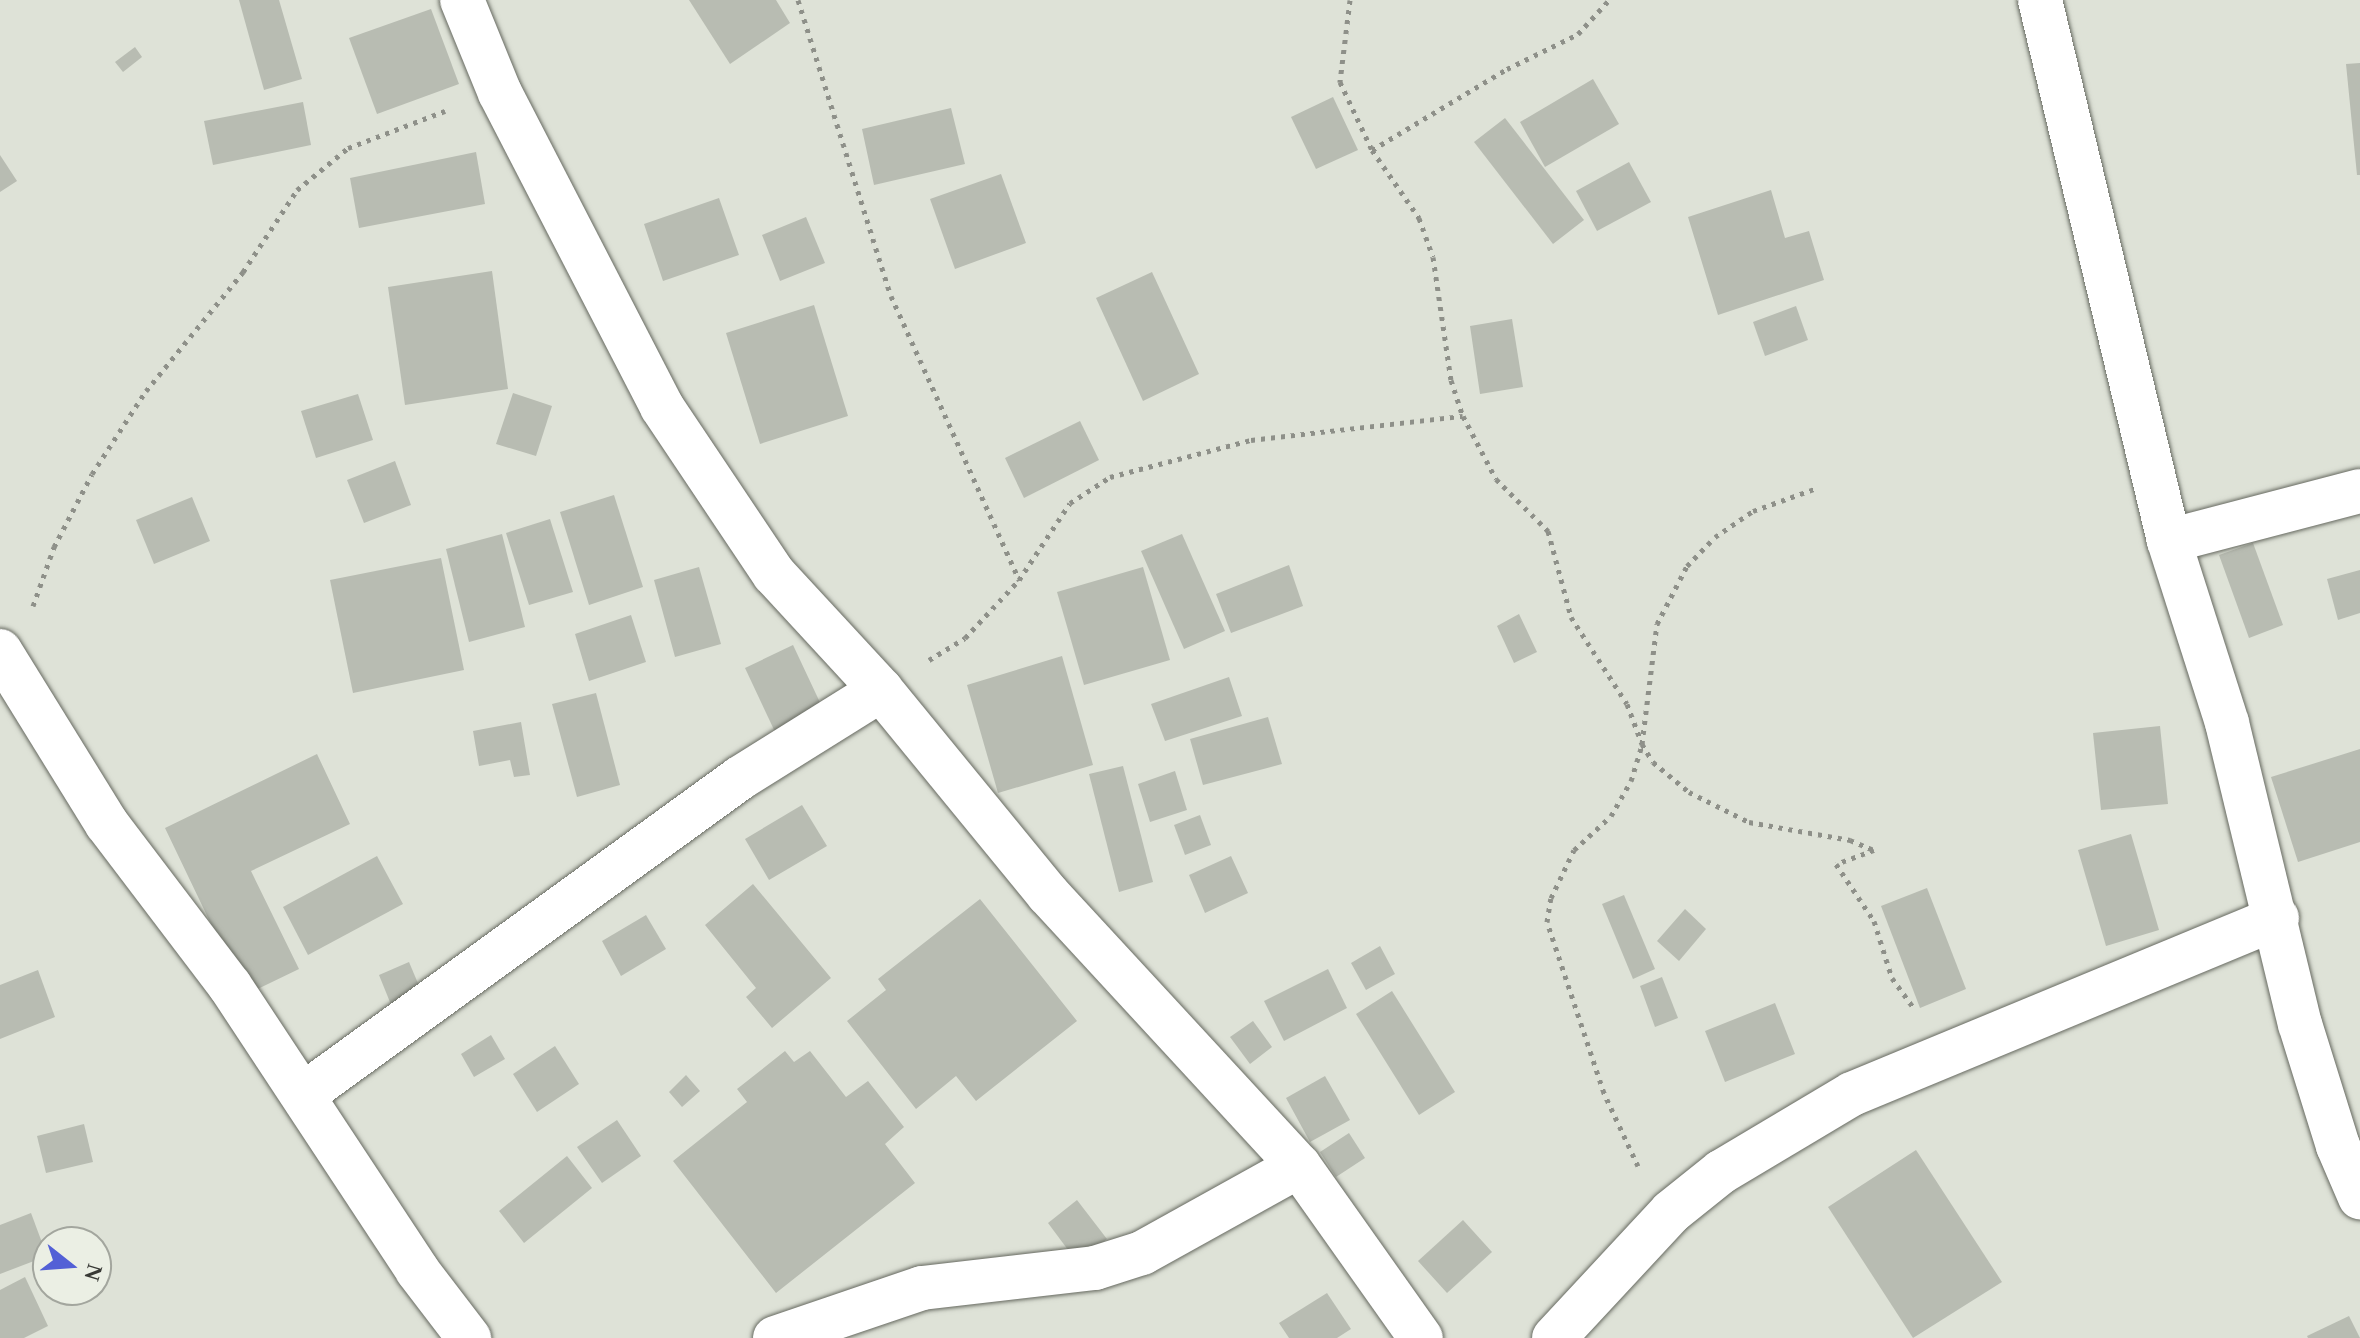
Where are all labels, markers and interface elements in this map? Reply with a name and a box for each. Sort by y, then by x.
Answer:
north arrow [32,1226,112,1306]
text: N [79,1261,108,1284]

